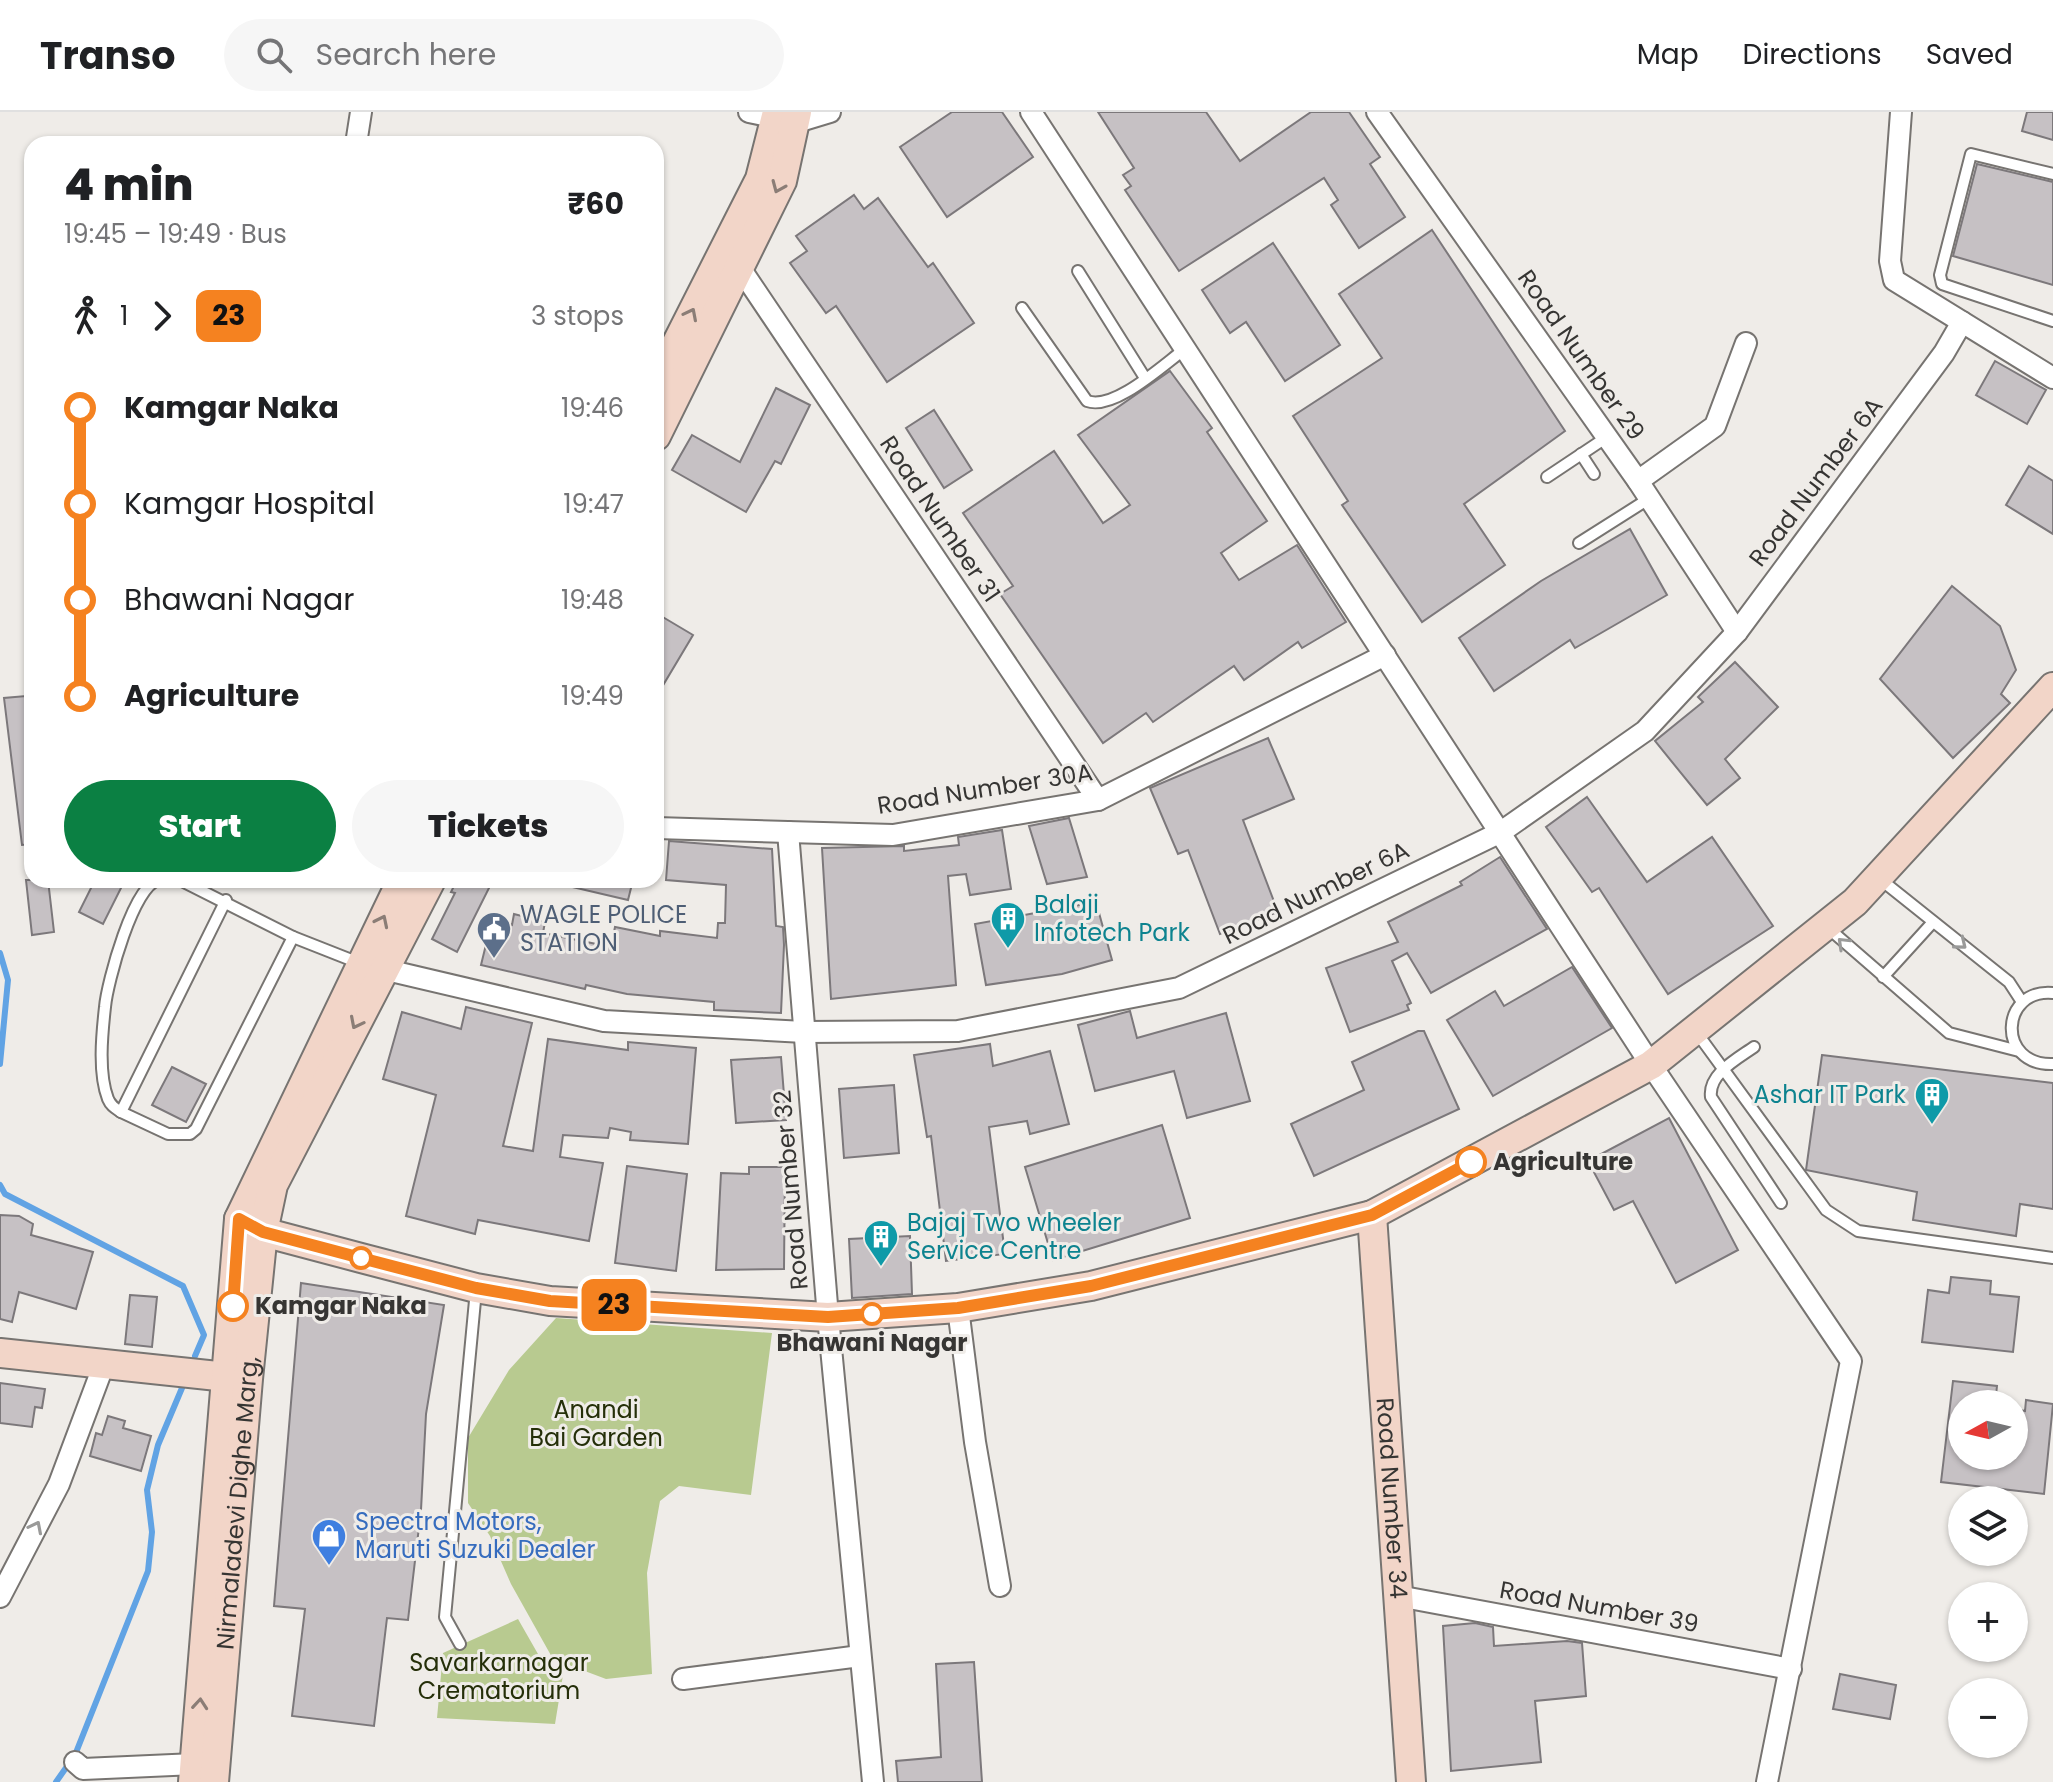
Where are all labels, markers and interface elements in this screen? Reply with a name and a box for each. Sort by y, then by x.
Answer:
search box [224,19,784,91]
text: Transo [40,29,176,82]
icon: search [252,33,296,77]
text: Search here [316,33,496,76]
text: Map [1637,35,1699,74]
text: Directions [1743,35,1882,74]
text: Saved [1926,35,2013,74]
text: 4 min [64,154,194,215]
one-way arrow [772,179,788,193]
text: ₹60 [567,182,624,225]
text: 19:45 – 19:49 · Bus [64,216,287,252]
street label: Road Number 29 [1510,263,1653,447]
icon: walk [64,294,108,338]
icon: forward [140,294,184,338]
text: 23 [212,296,245,335]
text: 1 [120,298,128,334]
text: 3 stops [531,298,624,334]
one-way arrow [682,308,697,323]
text: Kamgar Naka [124,386,339,429]
text: 19:46 [561,390,624,426]
street label: Road Number 6A [1741,390,1890,573]
street label: Road Number 31 [872,429,1008,608]
text: Kamgar Hospital [124,482,375,525]
text: 19:47 [563,486,624,522]
text: Bhawani Nagar [124,578,354,621]
text: 19:48 [561,582,624,618]
text: Agriculture [124,674,299,717]
text: 19:49 [561,678,624,714]
street label: Road Number 30A [875,755,1095,822]
button: Start [64,780,336,872]
button: Tickets [352,780,624,872]
street label: Road Number 6A [1217,833,1415,952]
place label: Balaji Infotech Park [1034,888,1191,949]
place label: WAGLE POLICE STATION [520,898,687,959]
building icon: Balaji Infotech Park [989,900,1027,950]
public building icon: WAGLE POLICE STATION [475,910,513,960]
one-way arrow [372,915,387,930]
one-way arrow [1952,934,1967,948]
one-way arrow [1838,938,1852,953]
one-way arrow [350,1015,366,1030]
building icon: Ashar IT Park [1913,1076,1951,1126]
place label: Ashar IT Park [1754,1078,1907,1111]
street label: Road Number 32 [765,1089,816,1291]
place label: Agriculture [1493,1145,1633,1178]
marker: Agriculture [1456,1147,1486,1177]
place label: Bajaj Two wheeler Service Centre [907,1206,1121,1267]
building icon: Bajaj Two wheeler Service Centre [862,1218,900,1268]
unlabelled marker [350,1247,372,1269]
line badge: 23 [578,1279,650,1331]
text: 23 [598,1285,630,1324]
place label: Kamgar Naka [255,1289,427,1322]
marker: Kamgar Naka [218,1291,248,1321]
marker: Bhawani Nagar [861,1303,883,1325]
place label: Bhawani Nagar [777,1326,967,1359]
street label: Nirmaladevi Dighe Marg, [208,1354,266,1651]
north arrow [1948,1390,2028,1470]
map controls [1948,1390,2028,1758]
park label: Anandi Bai Garden [529,1393,663,1454]
street label: Road Number 34 [1369,1397,1415,1600]
button: layers [1948,1486,2028,1566]
place label: Spectra Motors, Maruti Suzuki Dealer [355,1505,596,1566]
shop icon: Spectra Motors, Maruti Suzuki Dealer [310,1517,348,1567]
one-way arrow [26,1521,42,1536]
street label: Road Number 39 [1497,1573,1701,1640]
button: + [1948,1582,2028,1662]
park label: Savarkarnagar Crematorium [409,1646,589,1707]
button: − [1948,1678,2028,1758]
one-way arrow [191,1697,208,1710]

